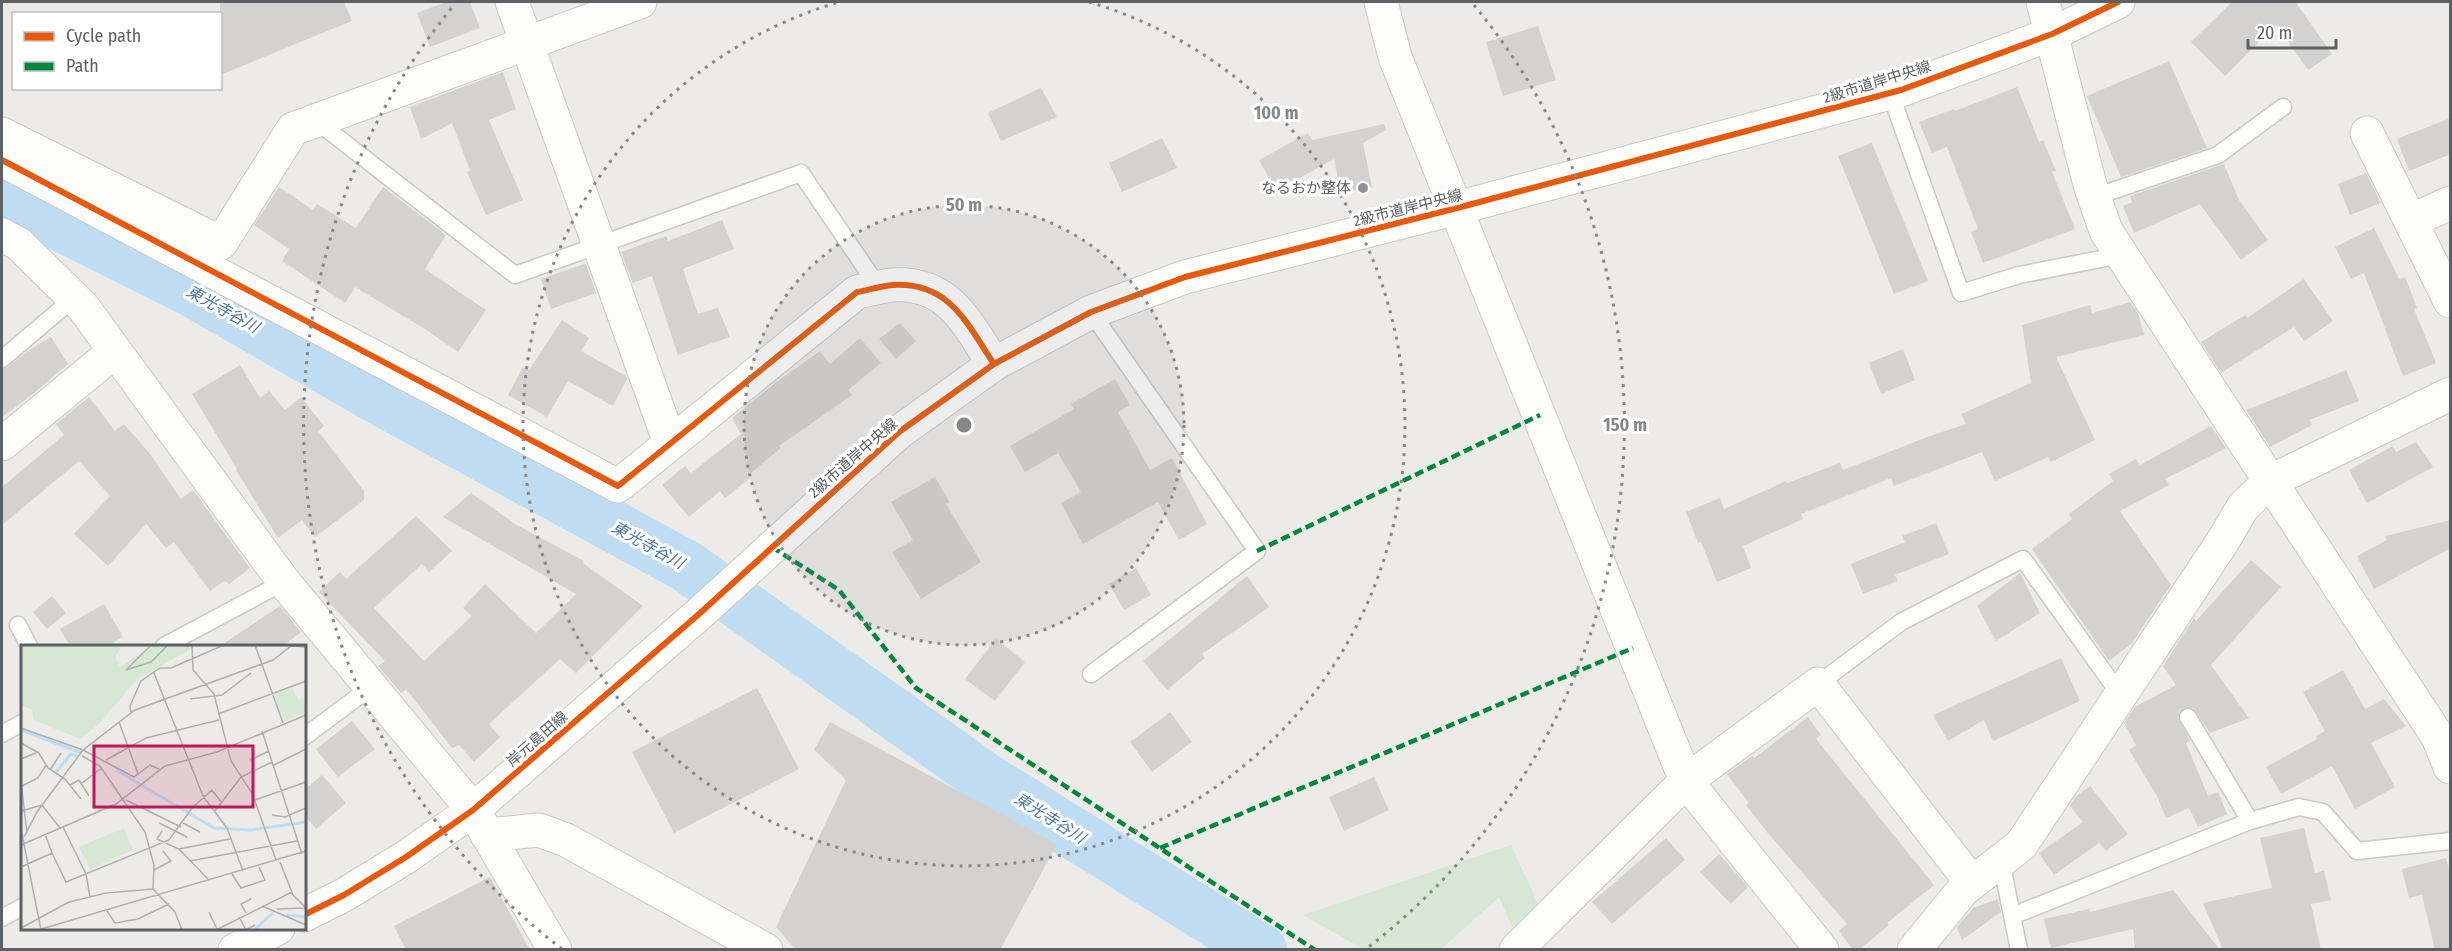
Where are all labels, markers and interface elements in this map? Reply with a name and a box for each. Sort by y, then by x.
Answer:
legend [12,12,222,90]
scale bar [2248,12,2336,50]
text: 20 m [2257,22,2292,44]
text: Cycle path [66,25,141,47]
text: Path [66,55,99,77]
street label: 2級市道岸中央線 [1821,57,1933,107]
text: 100 m [1254,102,1298,124]
place label: なるおか整体 [1261,179,1351,197]
marker: なるおか整体 [1356,181,1370,195]
street label: 2級市道岸中央線 [1352,186,1464,230]
text: 50 m [946,194,982,216]
water label: 東光寺谷川 [183,281,264,338]
text: 150 m [1603,414,1647,436]
street label: 2級市道岸中央線 [805,415,901,501]
centre of rings [954,415,974,435]
water label: 東光寺谷川 [608,517,689,574]
inset map [21,645,306,930]
street label: 岸元島田線 [503,708,571,770]
water label: 東光寺谷川 [1011,789,1091,848]

